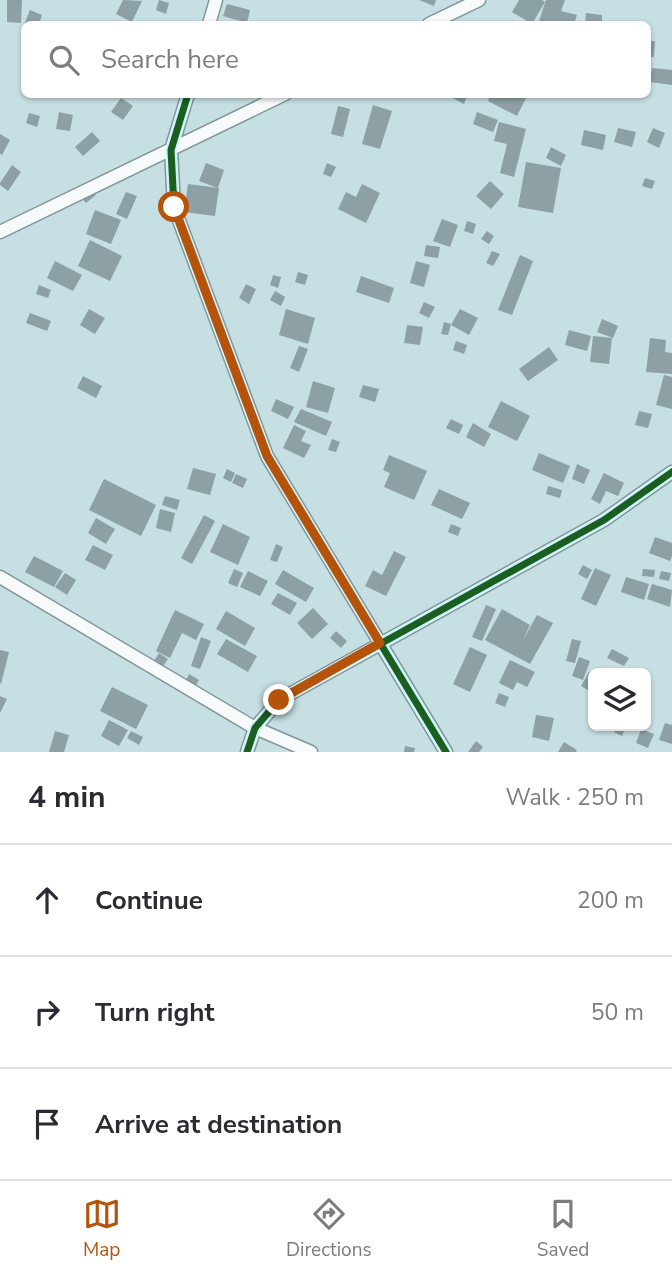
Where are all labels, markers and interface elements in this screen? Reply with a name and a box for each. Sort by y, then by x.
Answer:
search box [21,21,651,98]
icon: search [45,41,83,79]
text: Search here [101,42,239,77]
route start [158,191,189,222]
map controls [588,668,651,731]
button: layers [588,668,651,731]
route end [263,684,294,715]
text: 4 min [28,777,106,818]
text: Walk · 250 m [505,782,644,813]
icon: ahead [28,881,66,919]
text: Continue [95,883,203,918]
text: 200 m [577,885,644,916]
icon: right [28,993,66,1031]
text: Turn right [95,995,214,1030]
text: 50 m [591,997,644,1028]
icon: arrive [28,1105,66,1143]
text: Arrive at destination [95,1107,342,1142]
tab: Map [83,1195,121,1263]
tab: Directions [286,1195,372,1263]
tab: Saved [537,1195,589,1263]

